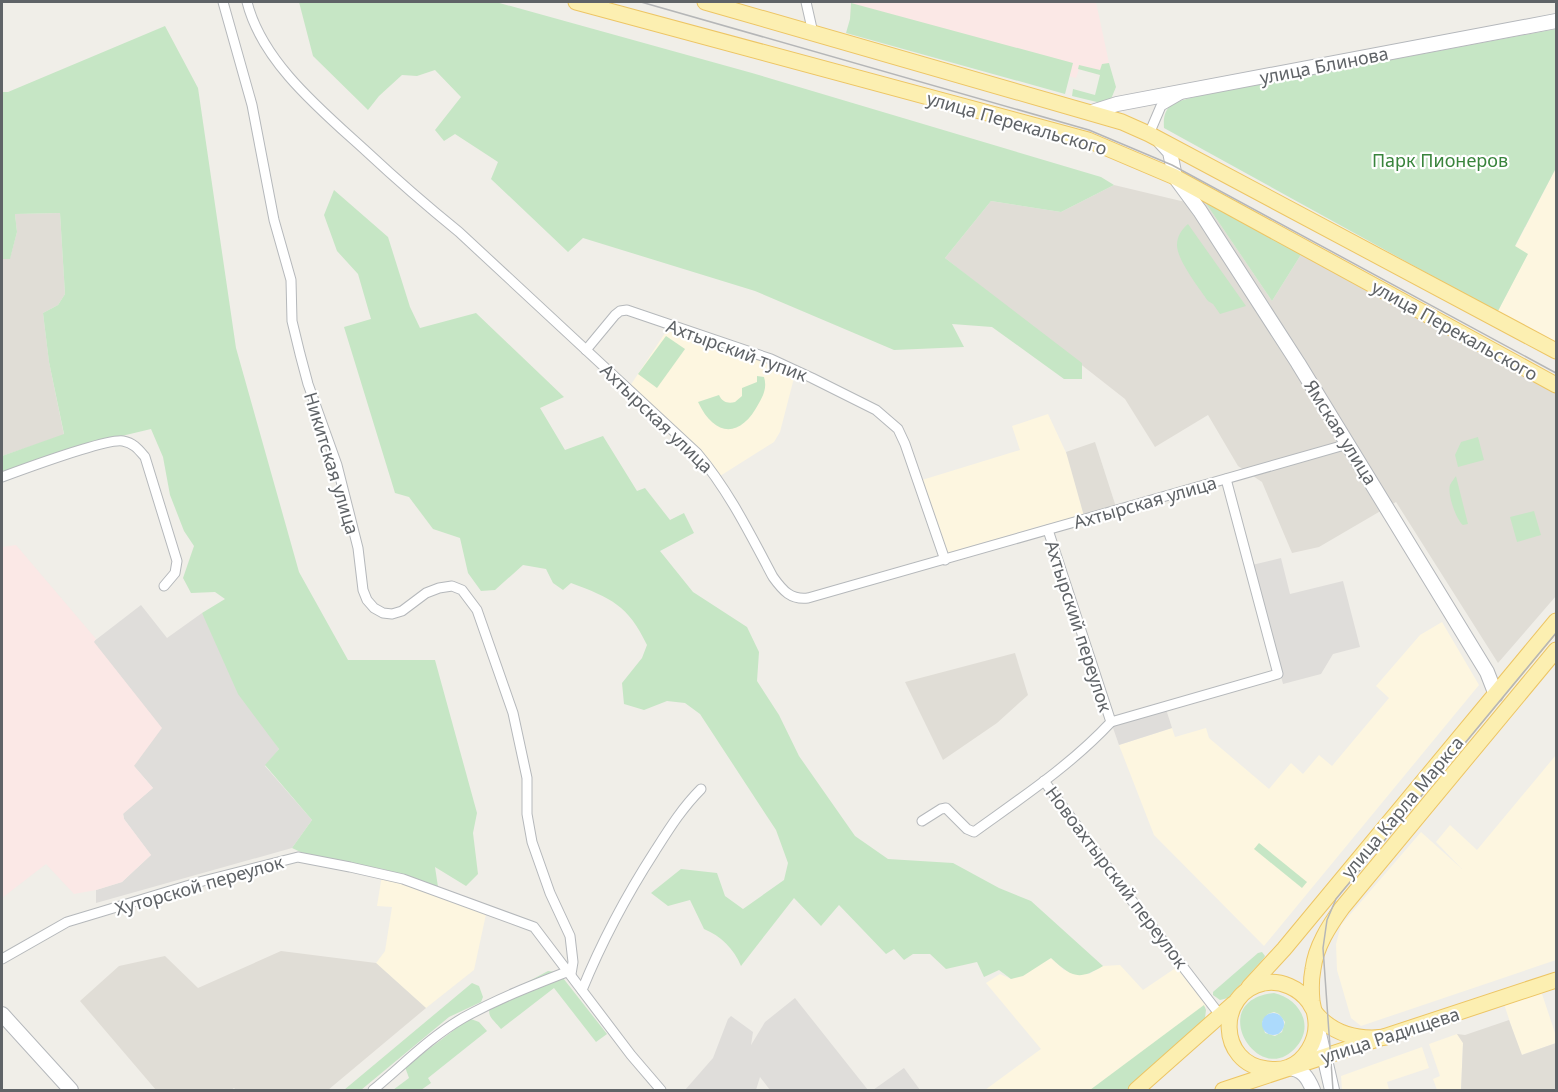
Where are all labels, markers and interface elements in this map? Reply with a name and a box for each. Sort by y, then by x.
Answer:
street label: улица Блинова [1258,41,1390,89]
street label: улица Перекальского [924,86,1110,160]
park label: Парк Пионеров [1372,148,1508,172]
street label: улица Перекальского [1368,274,1542,386]
street label: Ахтырский тупик [663,313,811,387]
street label: Ахтырская улица [595,358,719,478]
street label: Ямская улица [1299,375,1383,489]
street label: Никитская улица [299,389,365,537]
street label: Ахтырская улица [1071,470,1219,534]
street label: Ахтырский переулок [1040,537,1118,715]
street label: улица Карла Маркса [1335,731,1469,883]
street label: Новоахтырский переулок [1040,781,1194,973]
street label: Хуторской переулок [112,849,286,921]
street label: улица Радищева [1318,1001,1462,1069]

